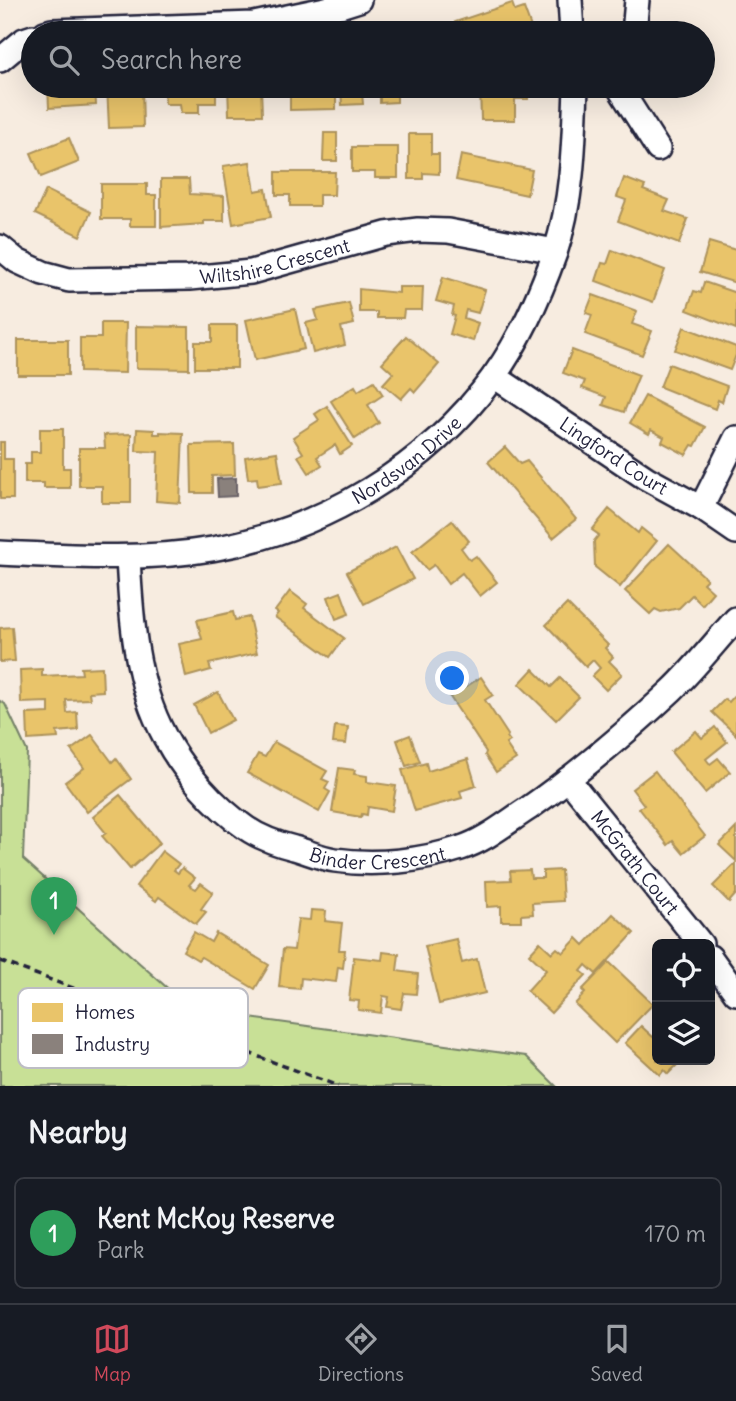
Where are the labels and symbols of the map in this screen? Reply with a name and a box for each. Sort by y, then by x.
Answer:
street label: Wiltshire Crescent [198,233,352,289]
street label: Nordsvan Drive [348,411,466,509]
street label: Lingford Court [555,412,672,500]
your location [435,661,469,695]
street label: McGrath Court [586,805,684,919]
street label: Binder Crescent [307,841,448,875]
pin: 1 [31,877,77,935]
legend [18,988,248,1068]
text: Homes [75,1000,135,1024]
text: Industry [75,1032,150,1056]

